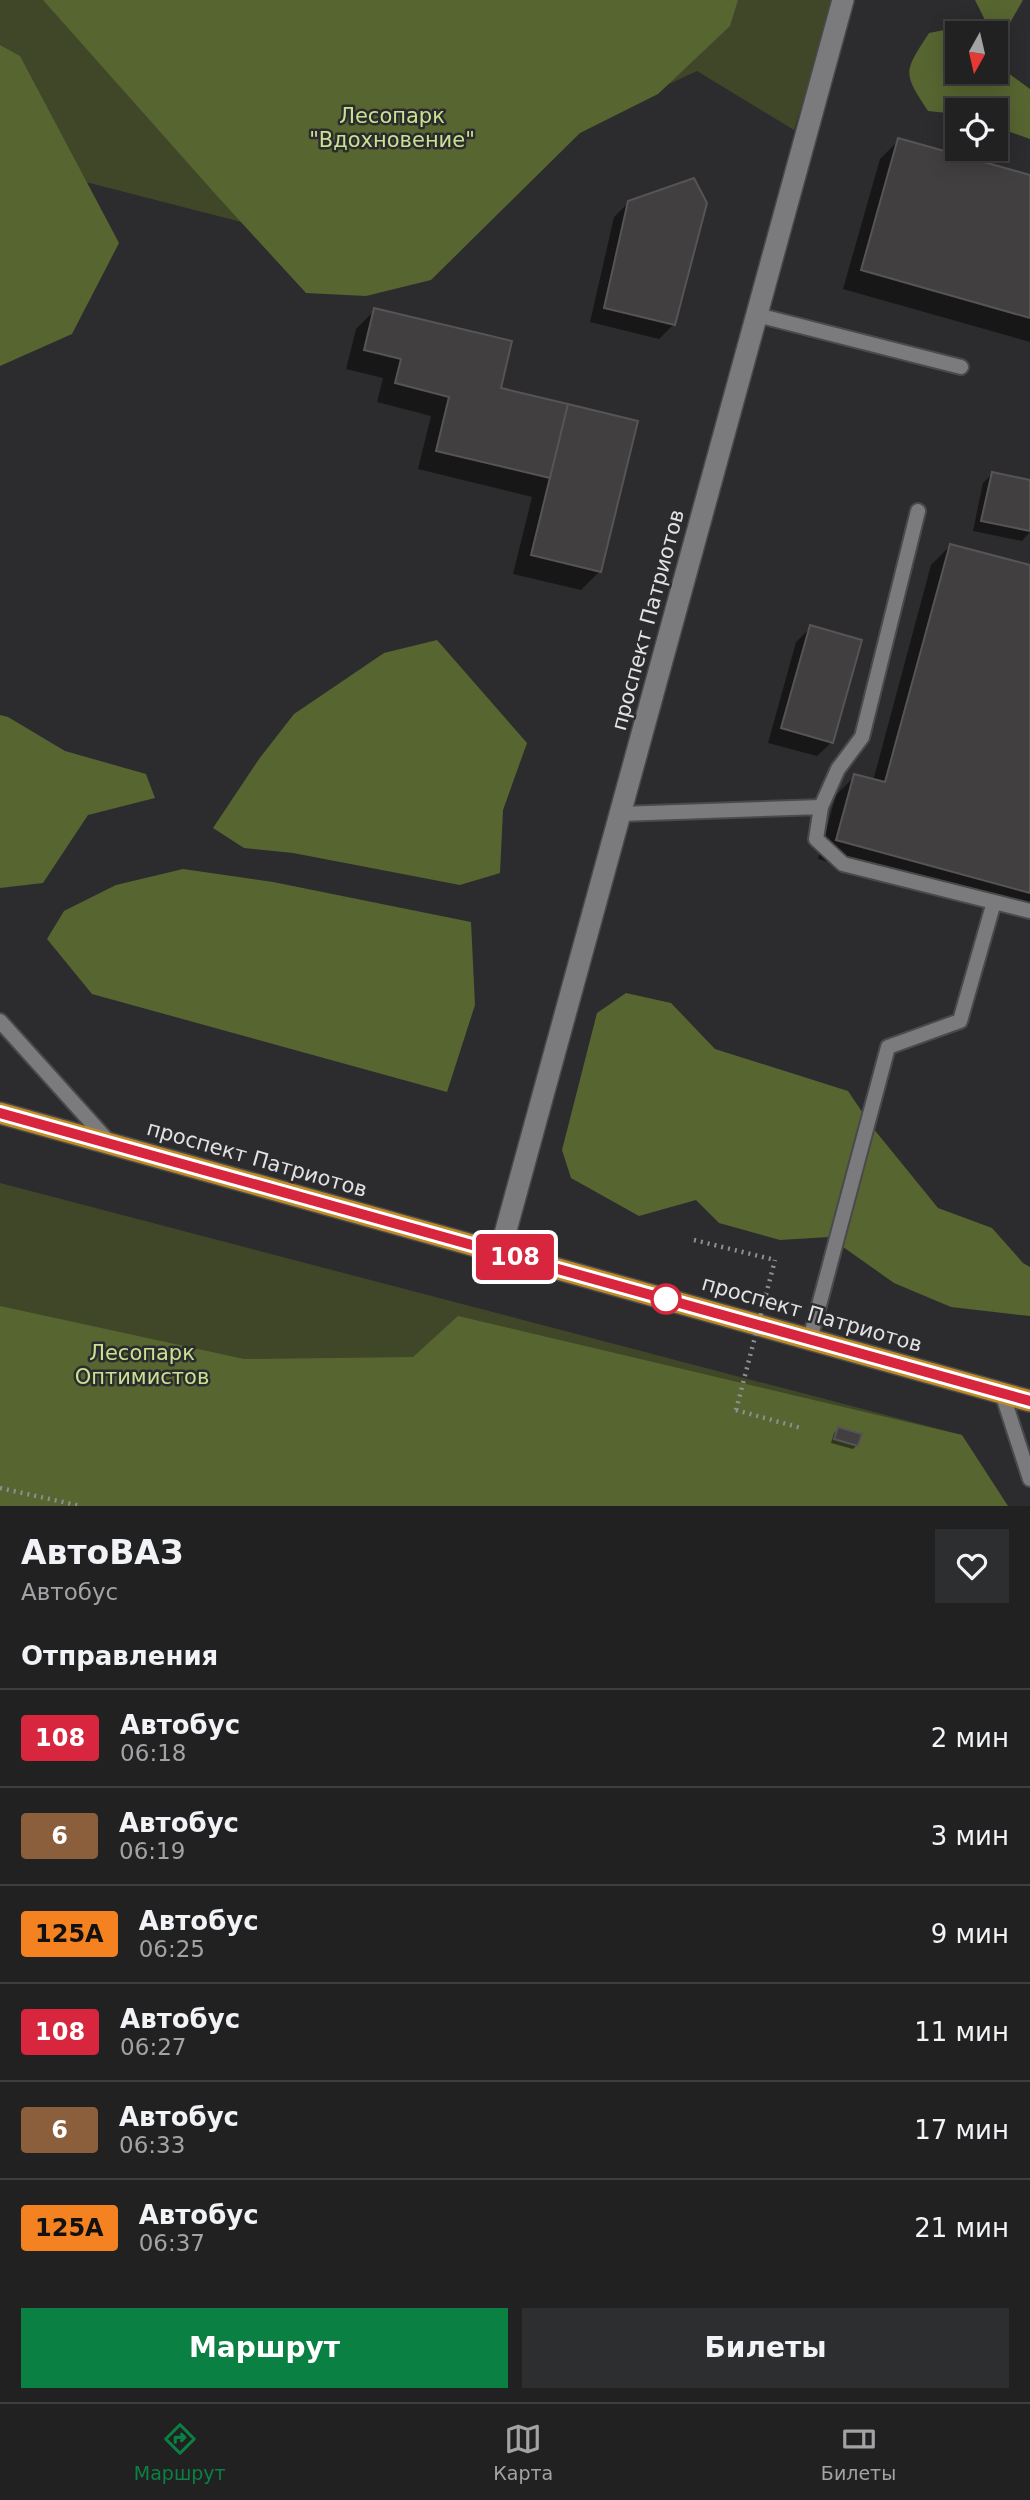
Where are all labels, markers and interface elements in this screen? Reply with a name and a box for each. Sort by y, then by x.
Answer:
north arrow [945,21,1008,84]
map controls [945,21,1008,161]
button: locate [945,98,1008,161]
park label: Лесопарк "Вдохновение" [309,104,475,152]
street label: проспект Патриотов [607,507,689,733]
street label: проспект Патриотов [144,1116,370,1202]
line badge: 108 [475,1234,555,1280]
text: 108 [490,1243,540,1271]
street label: проспект Патриотов [699,1271,925,1357]
unlabelled marker [651,1284,681,1314]
park label: Лесопарк Оптимистов [75,1341,209,1389]
button: heart [935,1529,1009,1603]
text: АвтоВАЗ [21,1533,183,1572]
text: Автобус [21,1579,118,1605]
text: Отправления [21,1641,218,1671]
text: Автобус [120,1710,240,1740]
text: 2 мин [931,1723,1009,1753]
text: 108 [35,1724,85,1752]
text: 06:18 [120,1740,186,1766]
text: Автобус [119,1808,239,1838]
text: 3 мин [931,1821,1009,1851]
text: 6 [51,1822,68,1850]
text: 06:19 [119,1838,185,1864]
text: Автобус [139,1906,259,1936]
text: 9 мин [931,1919,1009,1949]
text: 125А [35,1920,104,1948]
text: 06:25 [139,1936,205,1962]
text: Автобус [120,2004,240,2034]
text: 11 мин [914,2017,1009,2047]
text: 108 [35,2018,85,2046]
text: 06:27 [120,2034,186,2060]
text: Автобус [119,2102,239,2132]
text: 17 мин [914,2115,1009,2145]
text: 6 [51,2116,68,2144]
text: 06:33 [119,2132,185,2158]
text: Автобус [139,2200,259,2230]
text: 21 мин [914,2213,1009,2243]
text: 125А [35,2214,104,2242]
text: 06:37 [139,2230,205,2256]
button: Маршрут [21,2308,508,2388]
button: Билеты [522,2308,1009,2388]
tab: Маршрут [134,2420,226,2484]
tab: Карта [493,2420,553,2484]
tab: Билеты [821,2420,896,2484]

